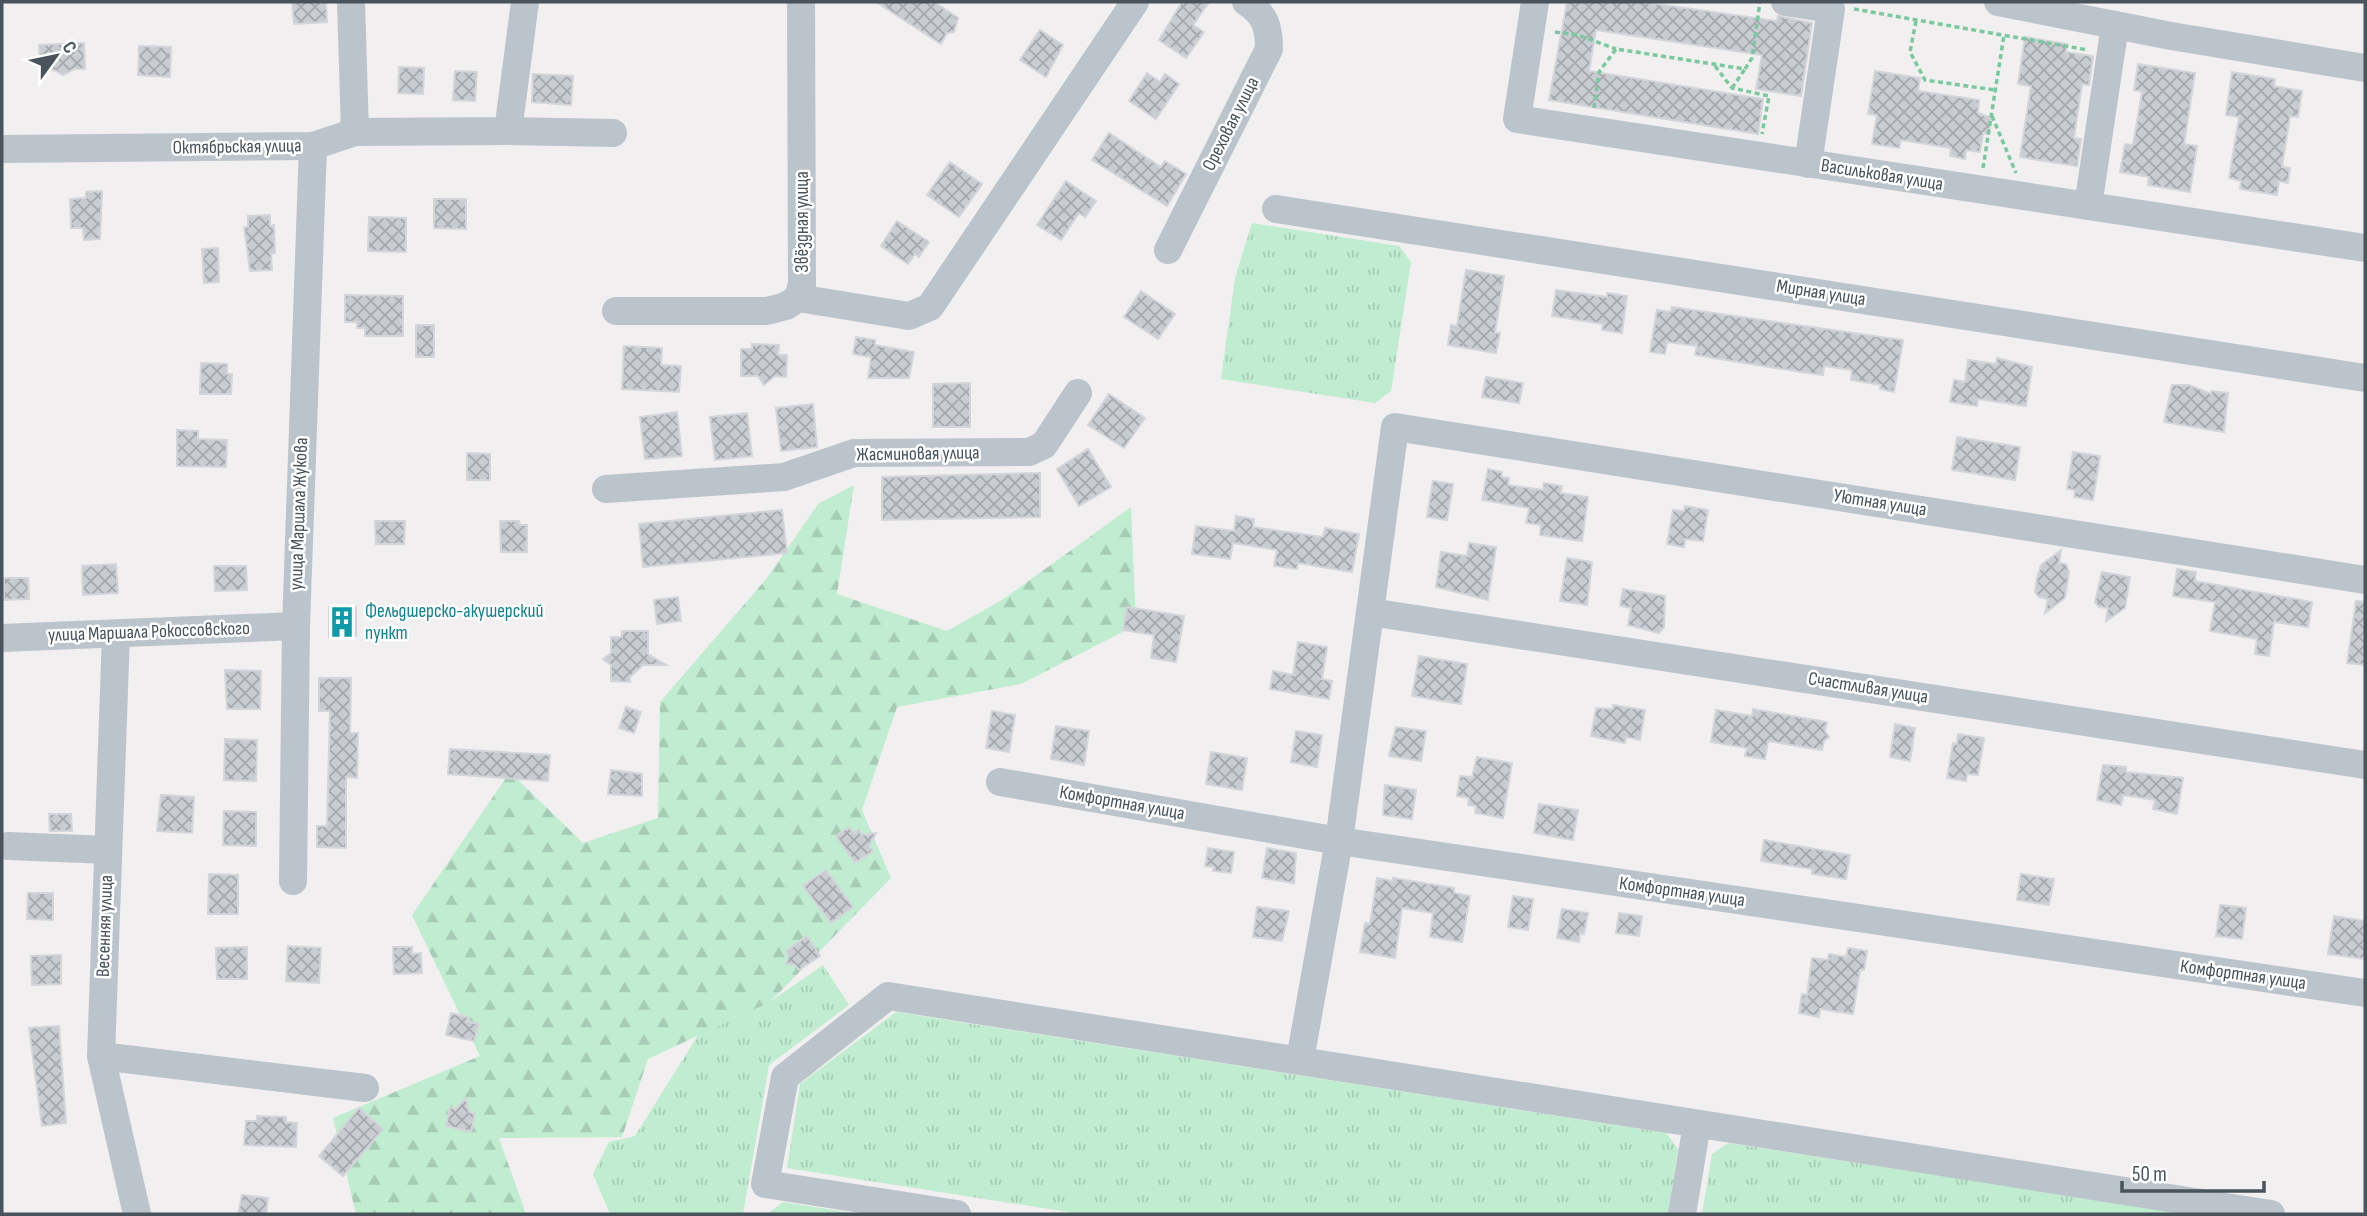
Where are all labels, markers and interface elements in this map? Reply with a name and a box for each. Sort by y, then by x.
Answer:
north arrow [21,21,91,91]
text: С [57,37,81,58]
street label: Ореховая улица [1198,73,1264,175]
street label: Октябрьская улица [172,134,302,160]
street label: Васильковая улица [1819,154,1945,196]
street label: Звёздная улица [791,171,814,273]
street label: Мирная улица [1775,275,1867,311]
street label: улица Маршала Жукова [285,437,313,591]
street label: Жасминовая улица [856,441,980,467]
street label: Уютная улица [1832,484,1928,522]
place label: Фельдшерско-акушерский пункт [365,600,543,645]
building icon: Фельдшерско-акушерский пункт [325,605,359,639]
street label: улица Маршала Рокоссовского [48,617,250,647]
street label: Счастливая улица [1806,667,1930,709]
street label: Комфортная улица [1058,781,1186,825]
street label: Комфортная улица [1618,872,1746,912]
street label: Весенняя улица [92,875,118,977]
street label: Комфортная улица [2179,955,2307,995]
scale bar [2122,1150,2264,1194]
text: 50 m [2132,1162,2167,1187]

